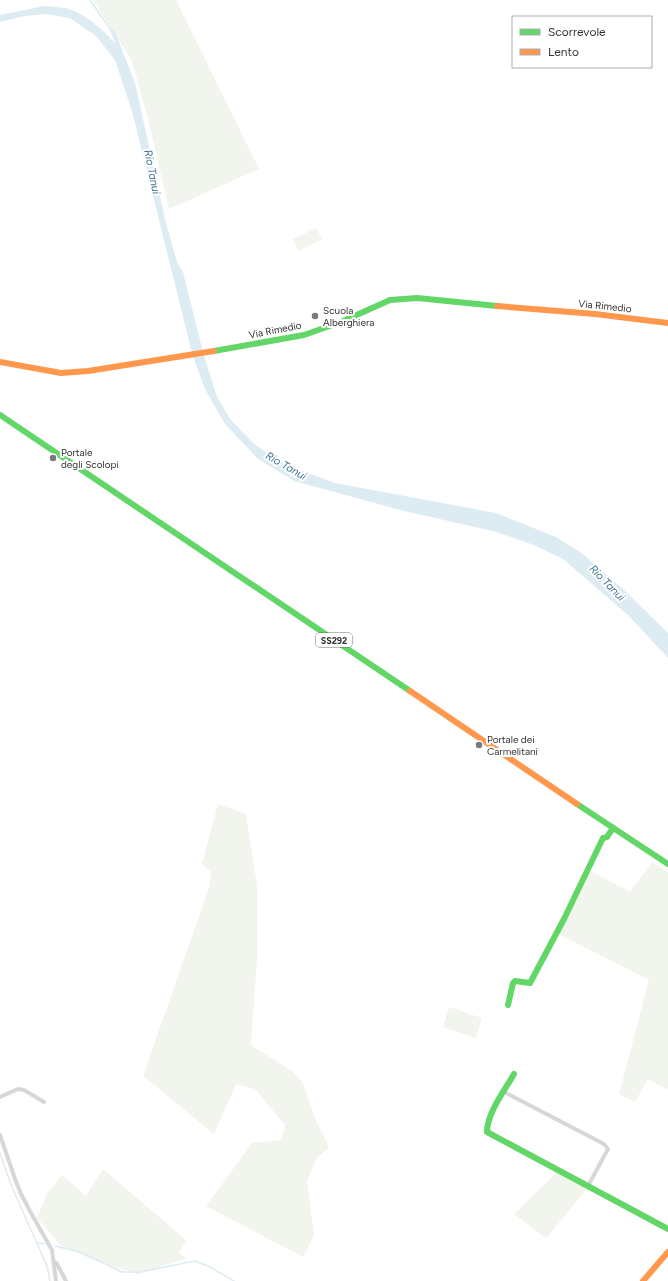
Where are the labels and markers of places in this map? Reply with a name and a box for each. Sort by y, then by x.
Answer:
place label: Scuola Alberghiera [323,304,374,329]
marker: Scuola Alberghiera [310,311,320,321]
place label: Portale degli Scolopi [61,446,119,471]
marker: Portale degli Scolopi [48,453,58,463]
place label: Portale dei Carmelitani [487,733,538,758]
marker: Portale dei Carmelitani [474,740,484,750]

